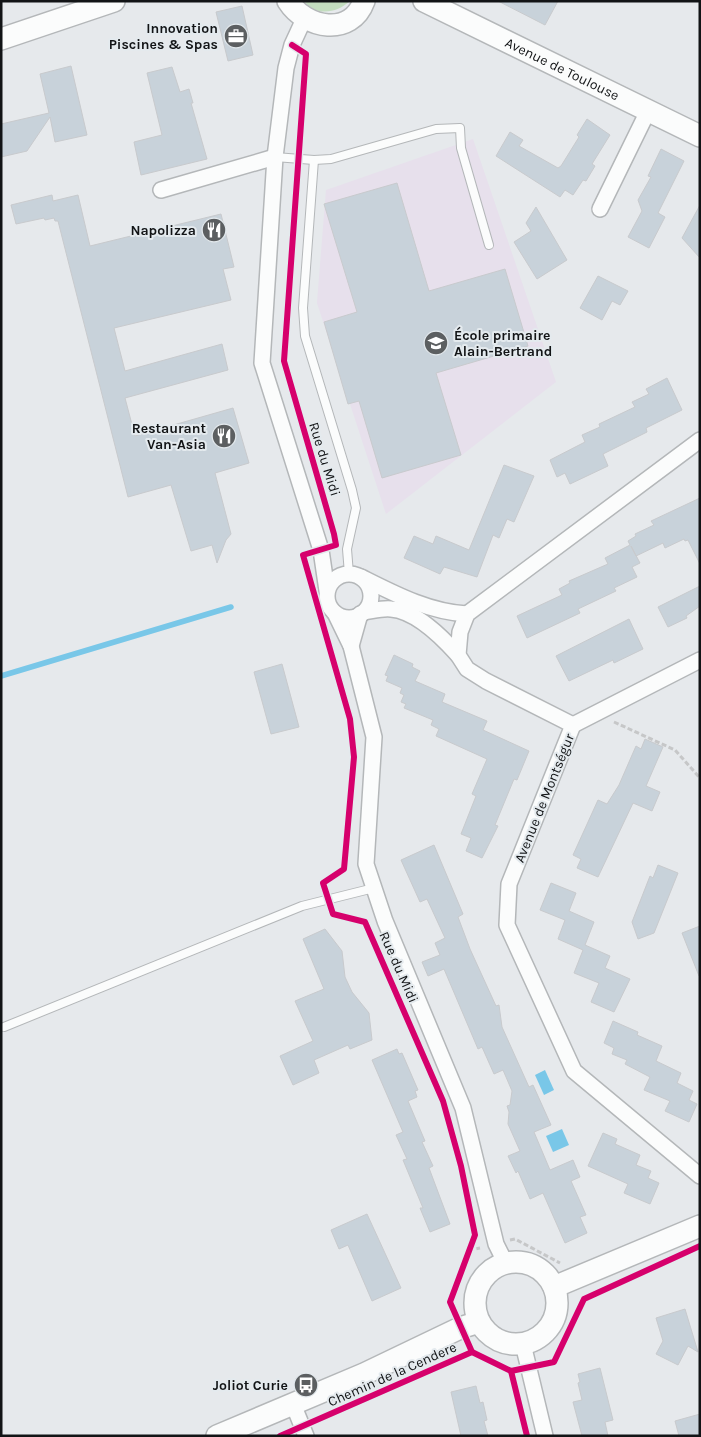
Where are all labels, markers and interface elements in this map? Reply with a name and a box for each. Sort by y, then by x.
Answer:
place label: Innovation Piscines & Spas [109,20,218,53]
office icon: Innovation Piscines & Spas [223,23,249,49]
street label: Avenue de Toulouse [502,34,622,104]
restaurant icon: Napolizza [201,217,227,243]
place label: Napolizza [130,222,196,239]
place label: École primaire Alain-Bertrand [454,326,552,360]
school or university icon: École primaire Alain-Bertrand [423,330,449,356]
place label: Restaurant Van-Asia [132,420,206,453]
street label: Rue du Midi [305,420,344,498]
restaurant icon: Restaurant Van-Asia [211,423,237,449]
street label: Avenue de Montségur [511,730,578,865]
street label: Rue du Midi [375,929,422,1005]
street label: Chemin de la Cendere [325,1338,459,1410]
bus stop icon: Joliot Curie [293,1372,319,1398]
place label: Joliot Curie [213,1377,288,1394]

